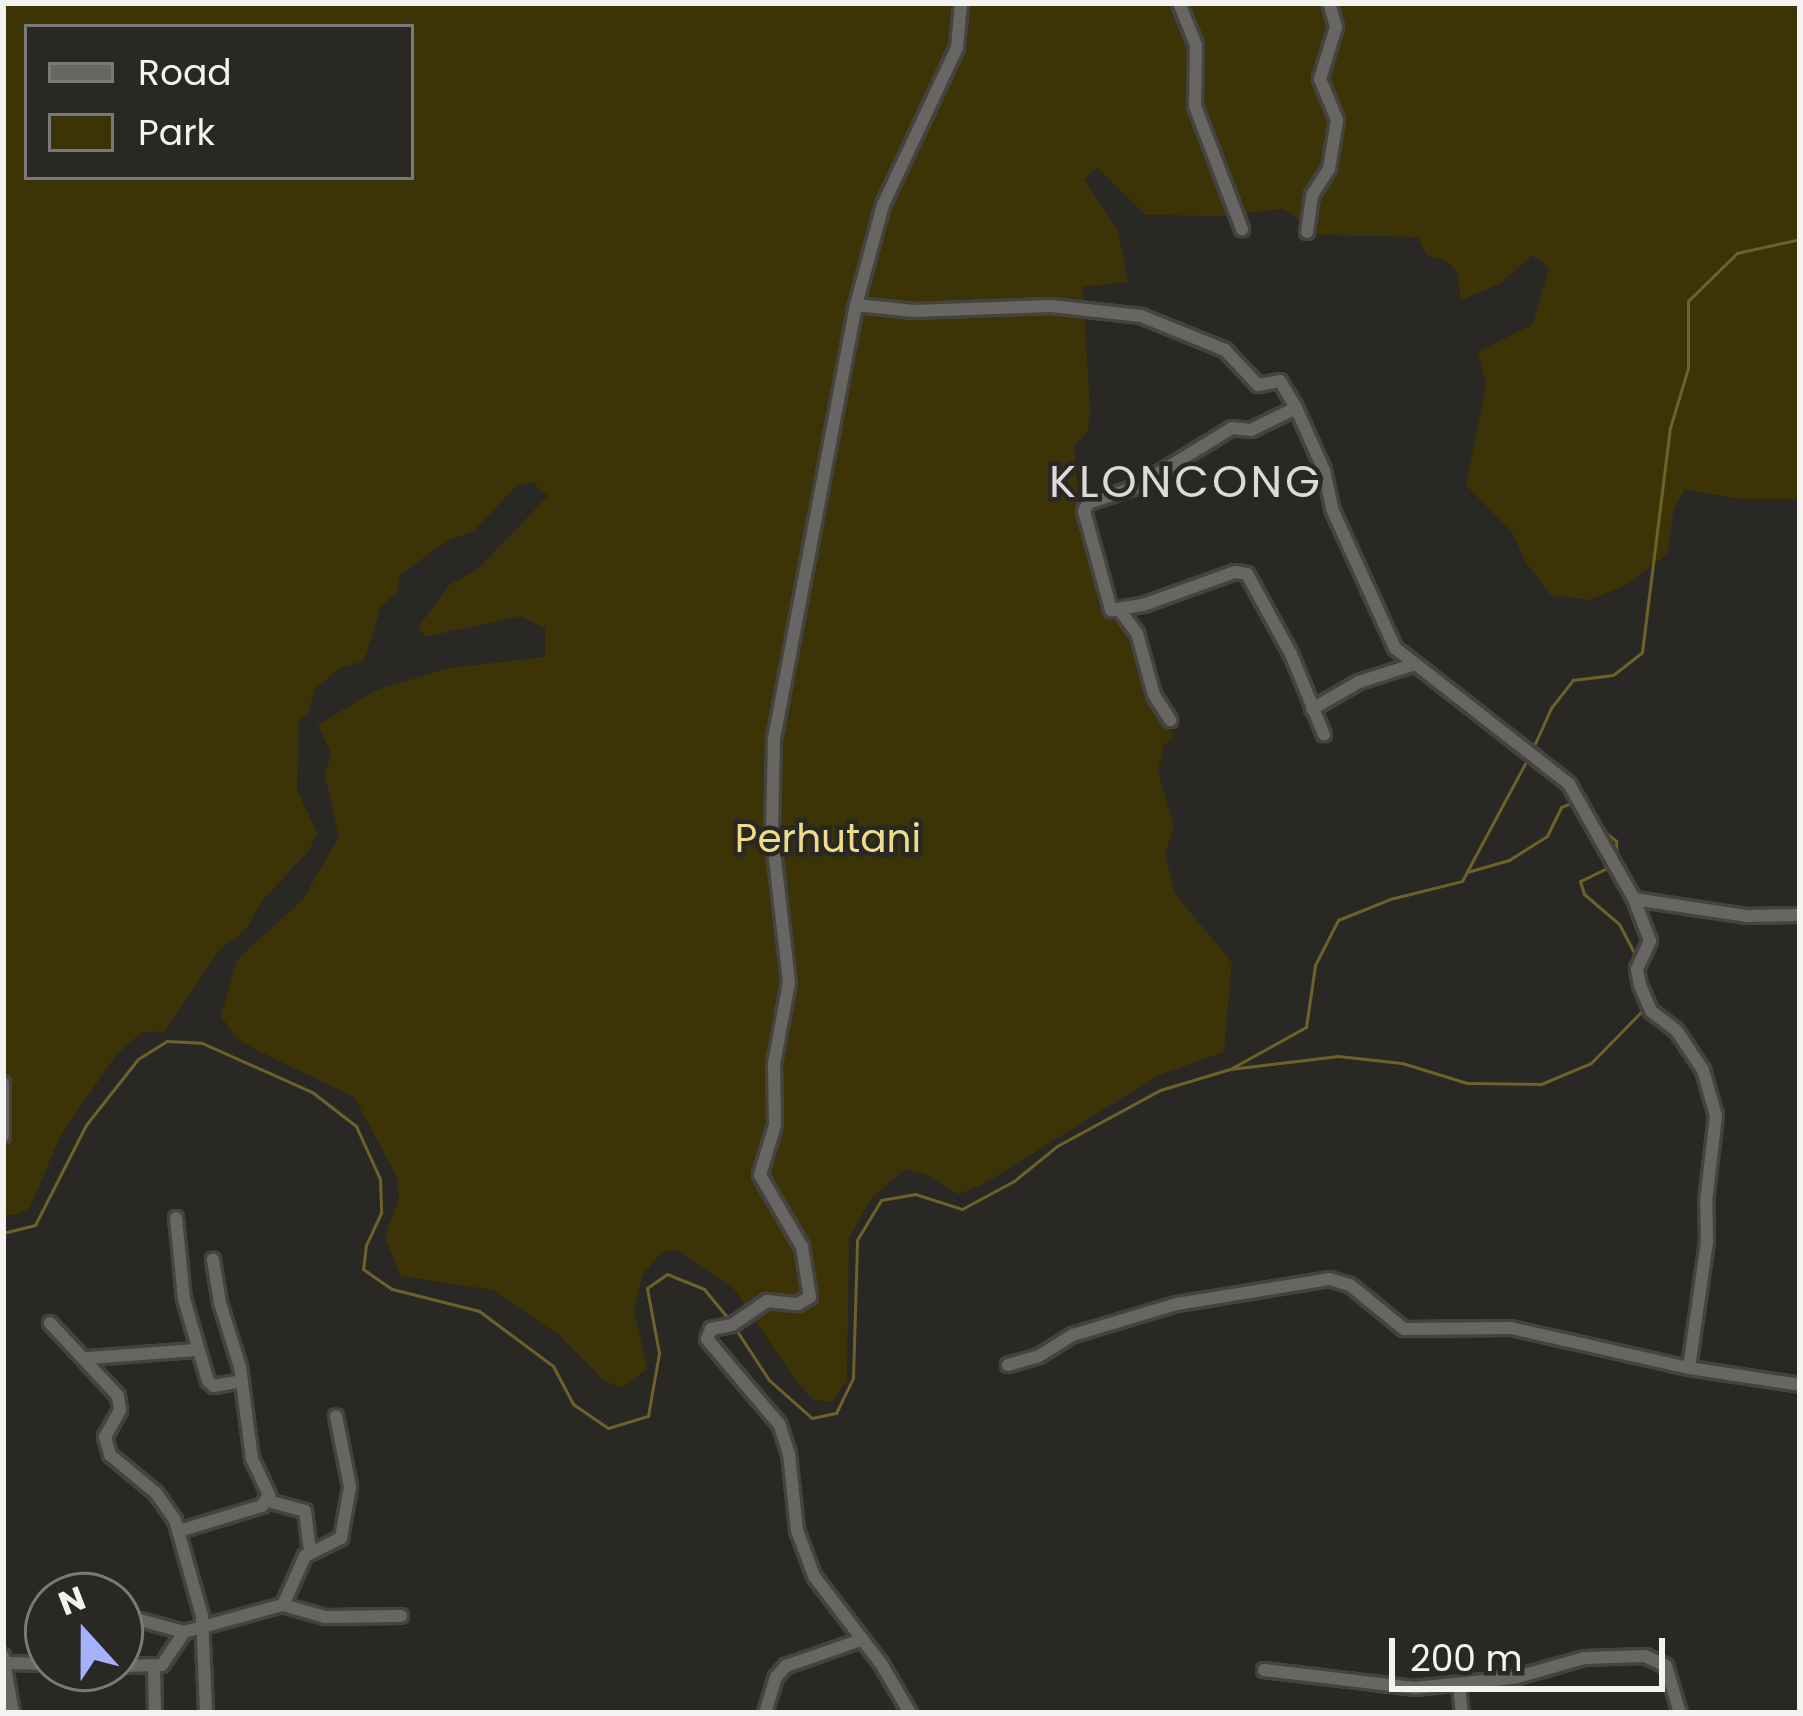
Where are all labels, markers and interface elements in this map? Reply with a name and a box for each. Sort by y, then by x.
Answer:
legend [24,24,414,180]
text: Road [138,47,232,98]
text: Park [138,107,215,158]
district label: KLONCONG [1049,455,1323,509]
park label: Perhutani [735,816,921,862]
north arrow [24,1572,144,1692]
text: N [52,1574,92,1627]
scale bar [1395,1614,1671,1688]
text: 200 m [1410,1633,1523,1684]

